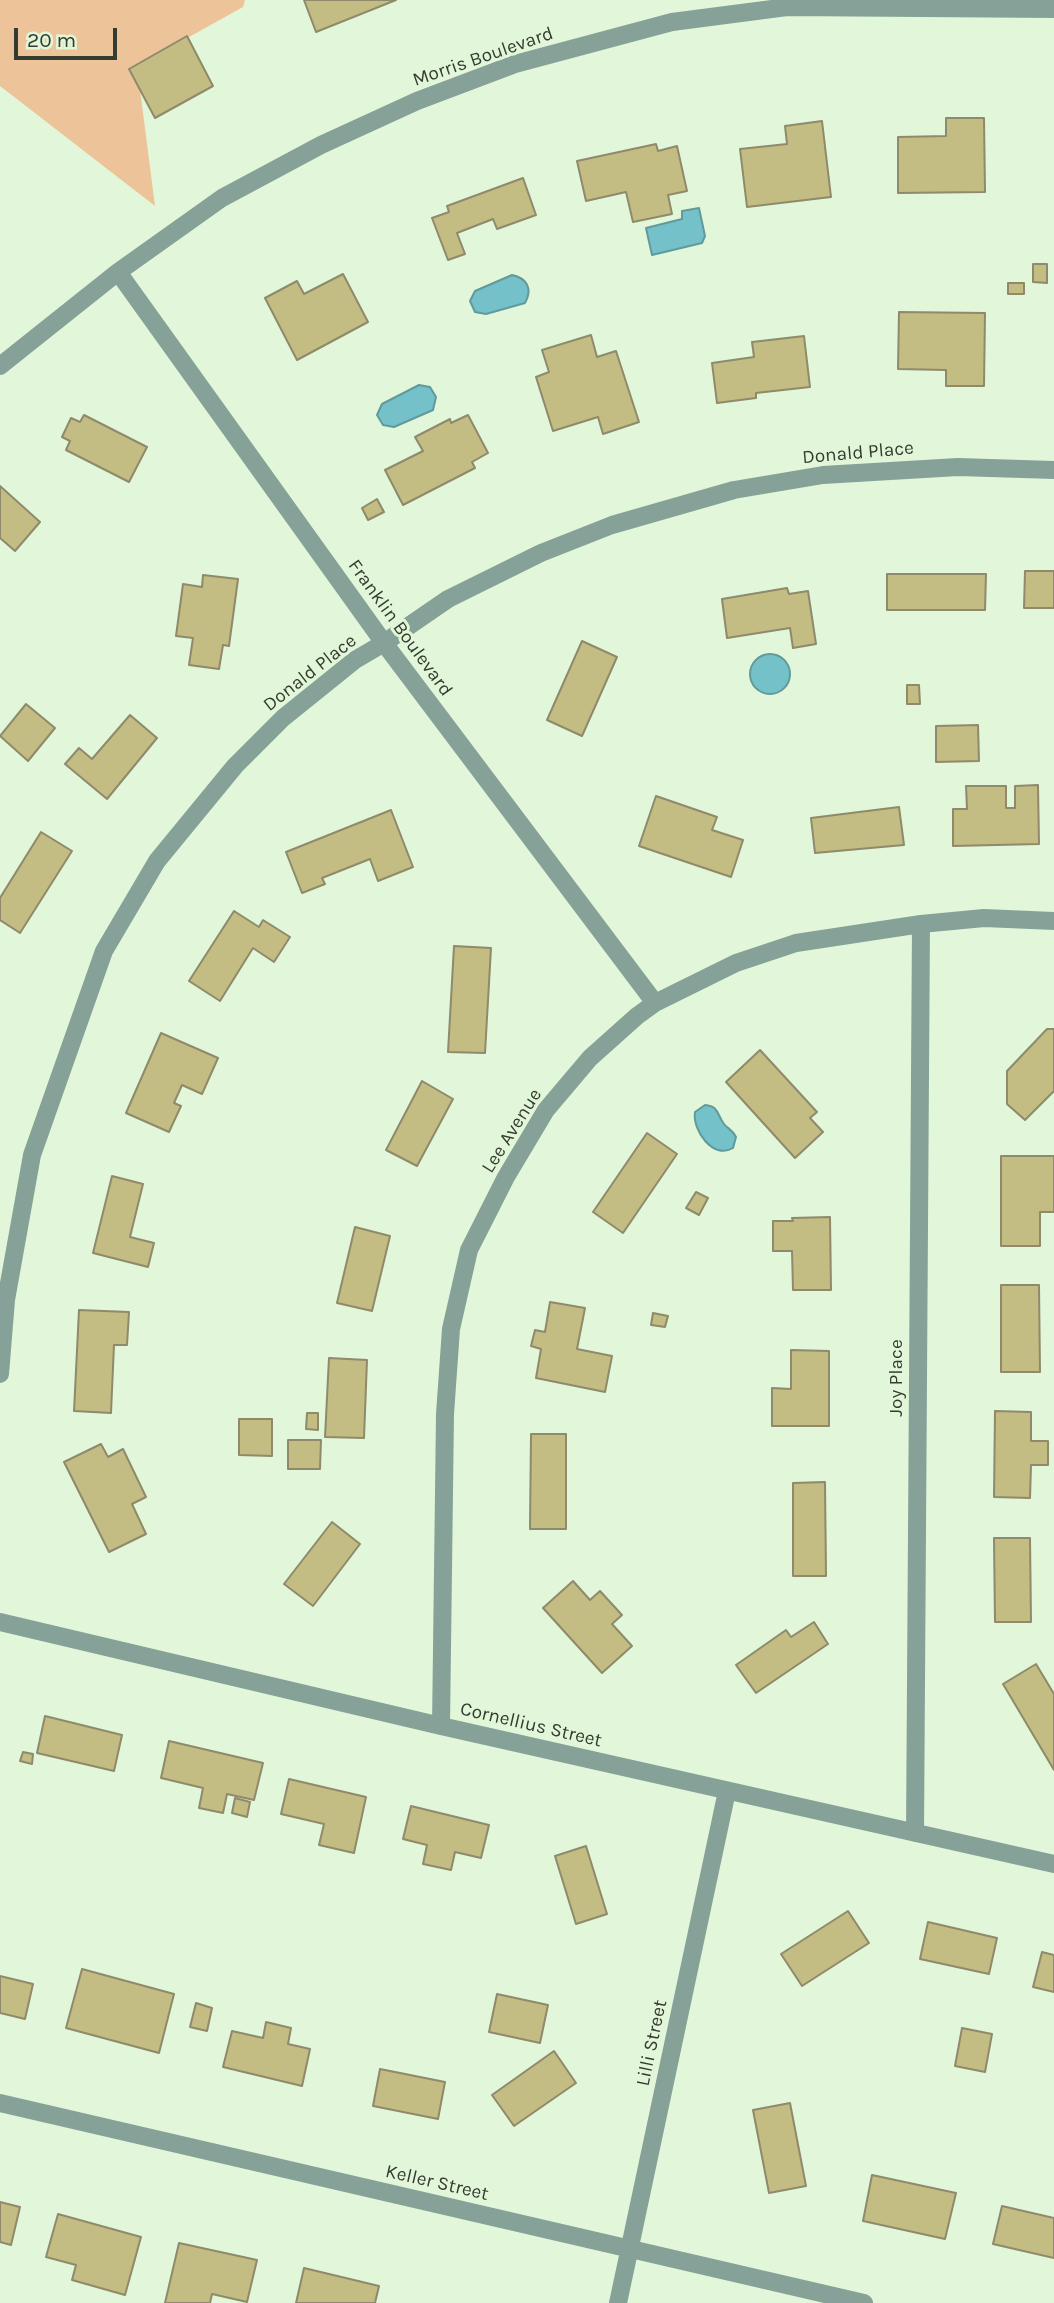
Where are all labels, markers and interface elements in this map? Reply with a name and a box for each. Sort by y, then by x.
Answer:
scale bar [18,14,121,58]
street label: Morris Boulevard [410,22,556,92]
text: 20 m [27,28,76,52]
street label: Donald Place [801,437,915,469]
street label: Franklin Boulevard [343,555,457,701]
street label: Donald Place [259,630,361,716]
street label: Lee Avenue [477,1084,547,1178]
street label: Joy Place [886,1339,908,1417]
street label: Cornellius Street [458,1698,604,1752]
street label: Lilli Street [632,1998,672,2088]
street label: Keller Street [383,2160,491,2206]

